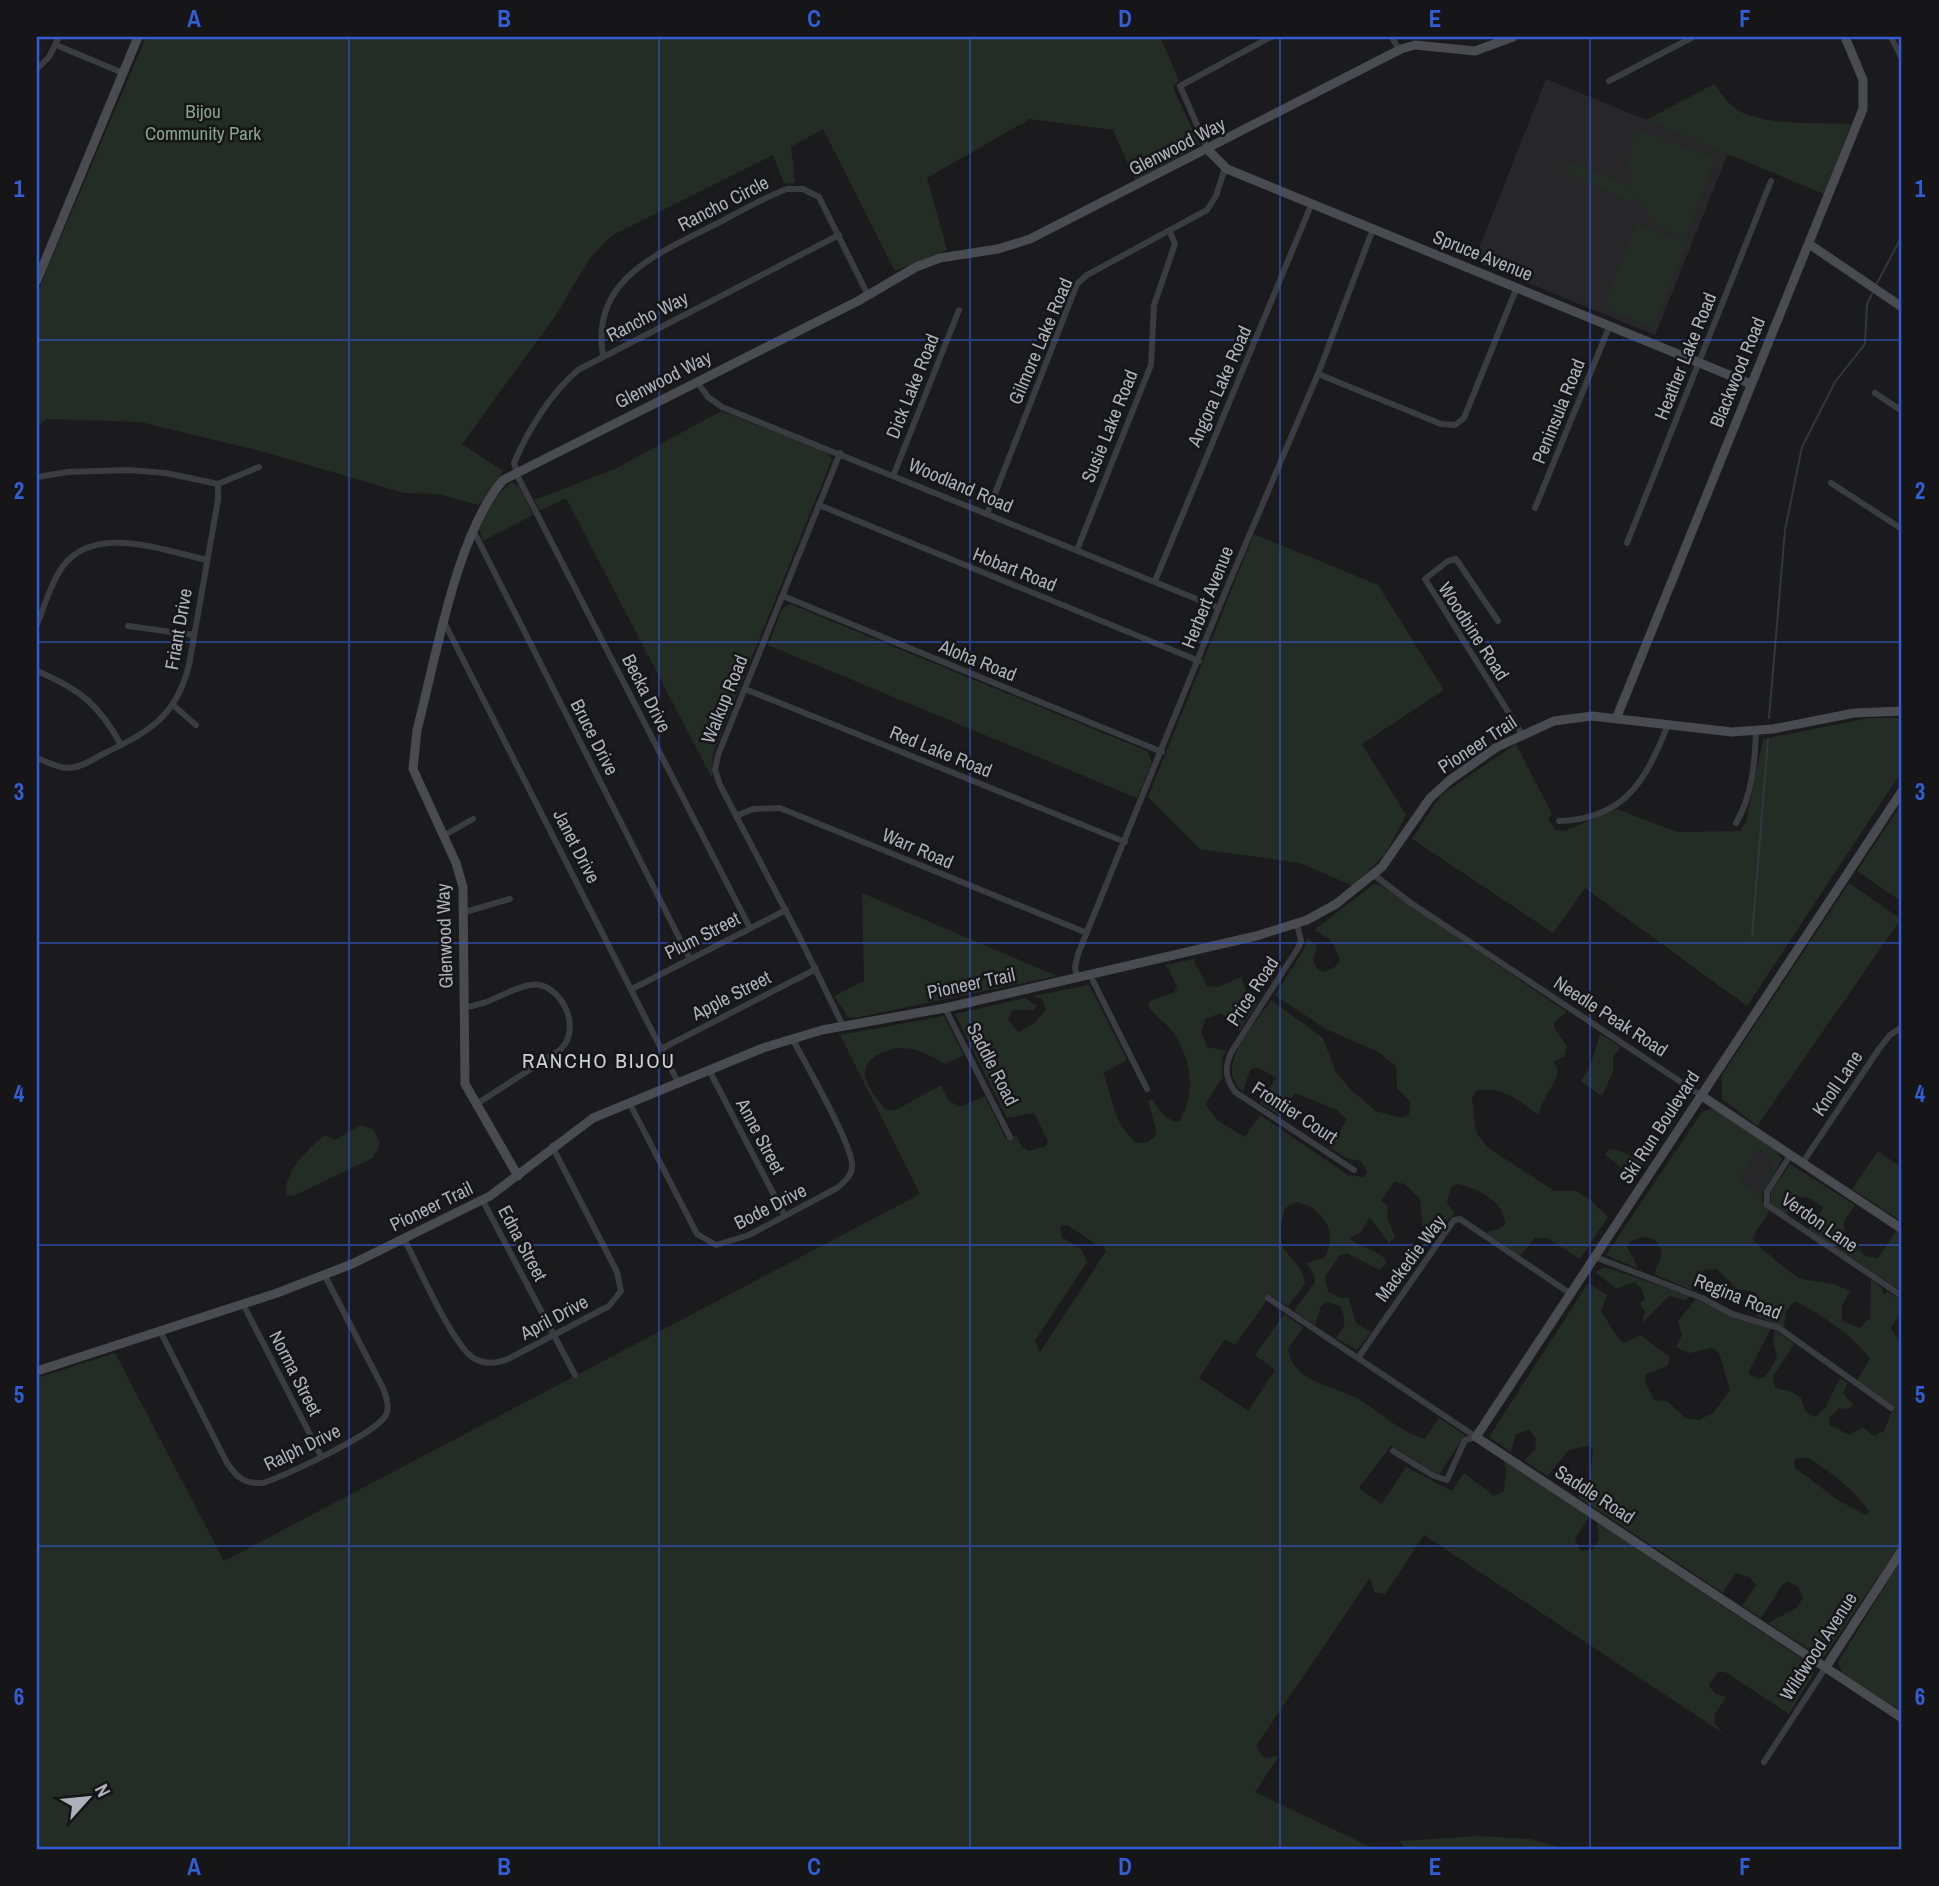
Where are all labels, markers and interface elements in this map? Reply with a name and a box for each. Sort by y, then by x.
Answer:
text: A [187,3,201,34]
text: B [497,3,511,34]
text: C [807,3,821,34]
text: D [1118,3,1132,34]
text: E [1429,3,1441,34]
text: F [1739,3,1751,34]
park label: Bijou Community Park [145,98,261,146]
street label: Glenwood Way [1124,110,1230,181]
street label: Rancho Circle [673,169,773,237]
text: 1 [14,173,25,204]
text: 1 [1915,173,1926,204]
street label: Spruce Avenue [1429,223,1537,287]
street label: Gilmore Lake Road [1002,274,1078,408]
street label: Rancho Way [602,284,693,348]
street label: Heather Lake Road [1648,288,1722,424]
street label: Blackwood Road [1703,313,1771,431]
street label: Angora Lake Road [1180,321,1257,452]
street label: Dick Lake Road [879,330,945,442]
street label: Glenwood Way [610,343,716,414]
street label: Peninsula Road [1525,355,1591,467]
street label: Susie Lake Road [1075,366,1143,486]
street label: Woodland Road [905,451,1017,519]
text: 2 [14,475,24,506]
text: 2 [1915,475,1925,506]
street label: Hobart Road [969,540,1061,598]
street label: Herbert Avenue [1175,542,1239,652]
street label: Woodbine Road [1433,577,1515,685]
street label: Friant Drive [158,586,198,672]
street label: Aloha Road [934,632,1021,687]
street label: Becka Drive [616,649,678,737]
street label: Walkup Road [695,651,753,747]
street label: Bruce Drive [565,694,625,780]
street label: Pioneer Trail [1433,709,1521,779]
street label: Red Lake Road [886,719,996,783]
text: 3 [14,776,24,807]
text: 3 [1915,776,1925,807]
street label: Janet Drive [547,805,607,887]
street label: Warr Road [879,821,957,875]
street label: Glenwood Way [429,883,459,989]
street label: Plum Street [660,905,745,965]
street label: Price Road [1220,951,1284,1031]
street label: Pioneer Trail [925,961,1017,1005]
street label: Apple Street [686,964,776,1027]
street label: Needle Peak Road [1549,969,1673,1063]
street label: Saddle Road [961,1018,1025,1110]
street label: Knoll Lane [1806,1045,1868,1121]
district label: RANCHO BIJOU [522,1046,676,1075]
street label: Ski Run Boulevard [1613,1065,1705,1189]
street label: Frontier Court [1247,1075,1343,1150]
text: 4 [14,1078,25,1109]
text: 4 [1915,1078,1926,1109]
street label: Anne Street [730,1093,792,1179]
street label: Pioneer Trail [385,1175,477,1237]
street label: Bode Drive [729,1177,811,1235]
street label: Verdon Lane [1776,1186,1864,1258]
street label: Edna Street [492,1201,554,1286]
street label: Mackedie Way [1369,1209,1451,1307]
street label: Regina Road [1691,1267,1785,1325]
street label: April Drive [515,1288,593,1346]
street label: Norma Street [263,1326,329,1421]
text: 5 [14,1379,24,1410]
text: 5 [1915,1379,1925,1410]
street label: Ralph Drive [259,1417,345,1477]
street label: Saddle Road [1550,1459,1640,1529]
street label: Wildwood Avenue [1773,1587,1863,1705]
text: 6 [14,1681,24,1712]
text: 6 [1915,1681,1925,1712]
north arrow [52,1764,122,1834]
text: N [89,1779,117,1801]
text: A [187,1851,201,1882]
text: B [497,1851,511,1882]
text: C [807,1851,821,1882]
text: D [1118,1851,1132,1882]
text: E [1429,1851,1441,1882]
text: F [1739,1851,1751,1882]

